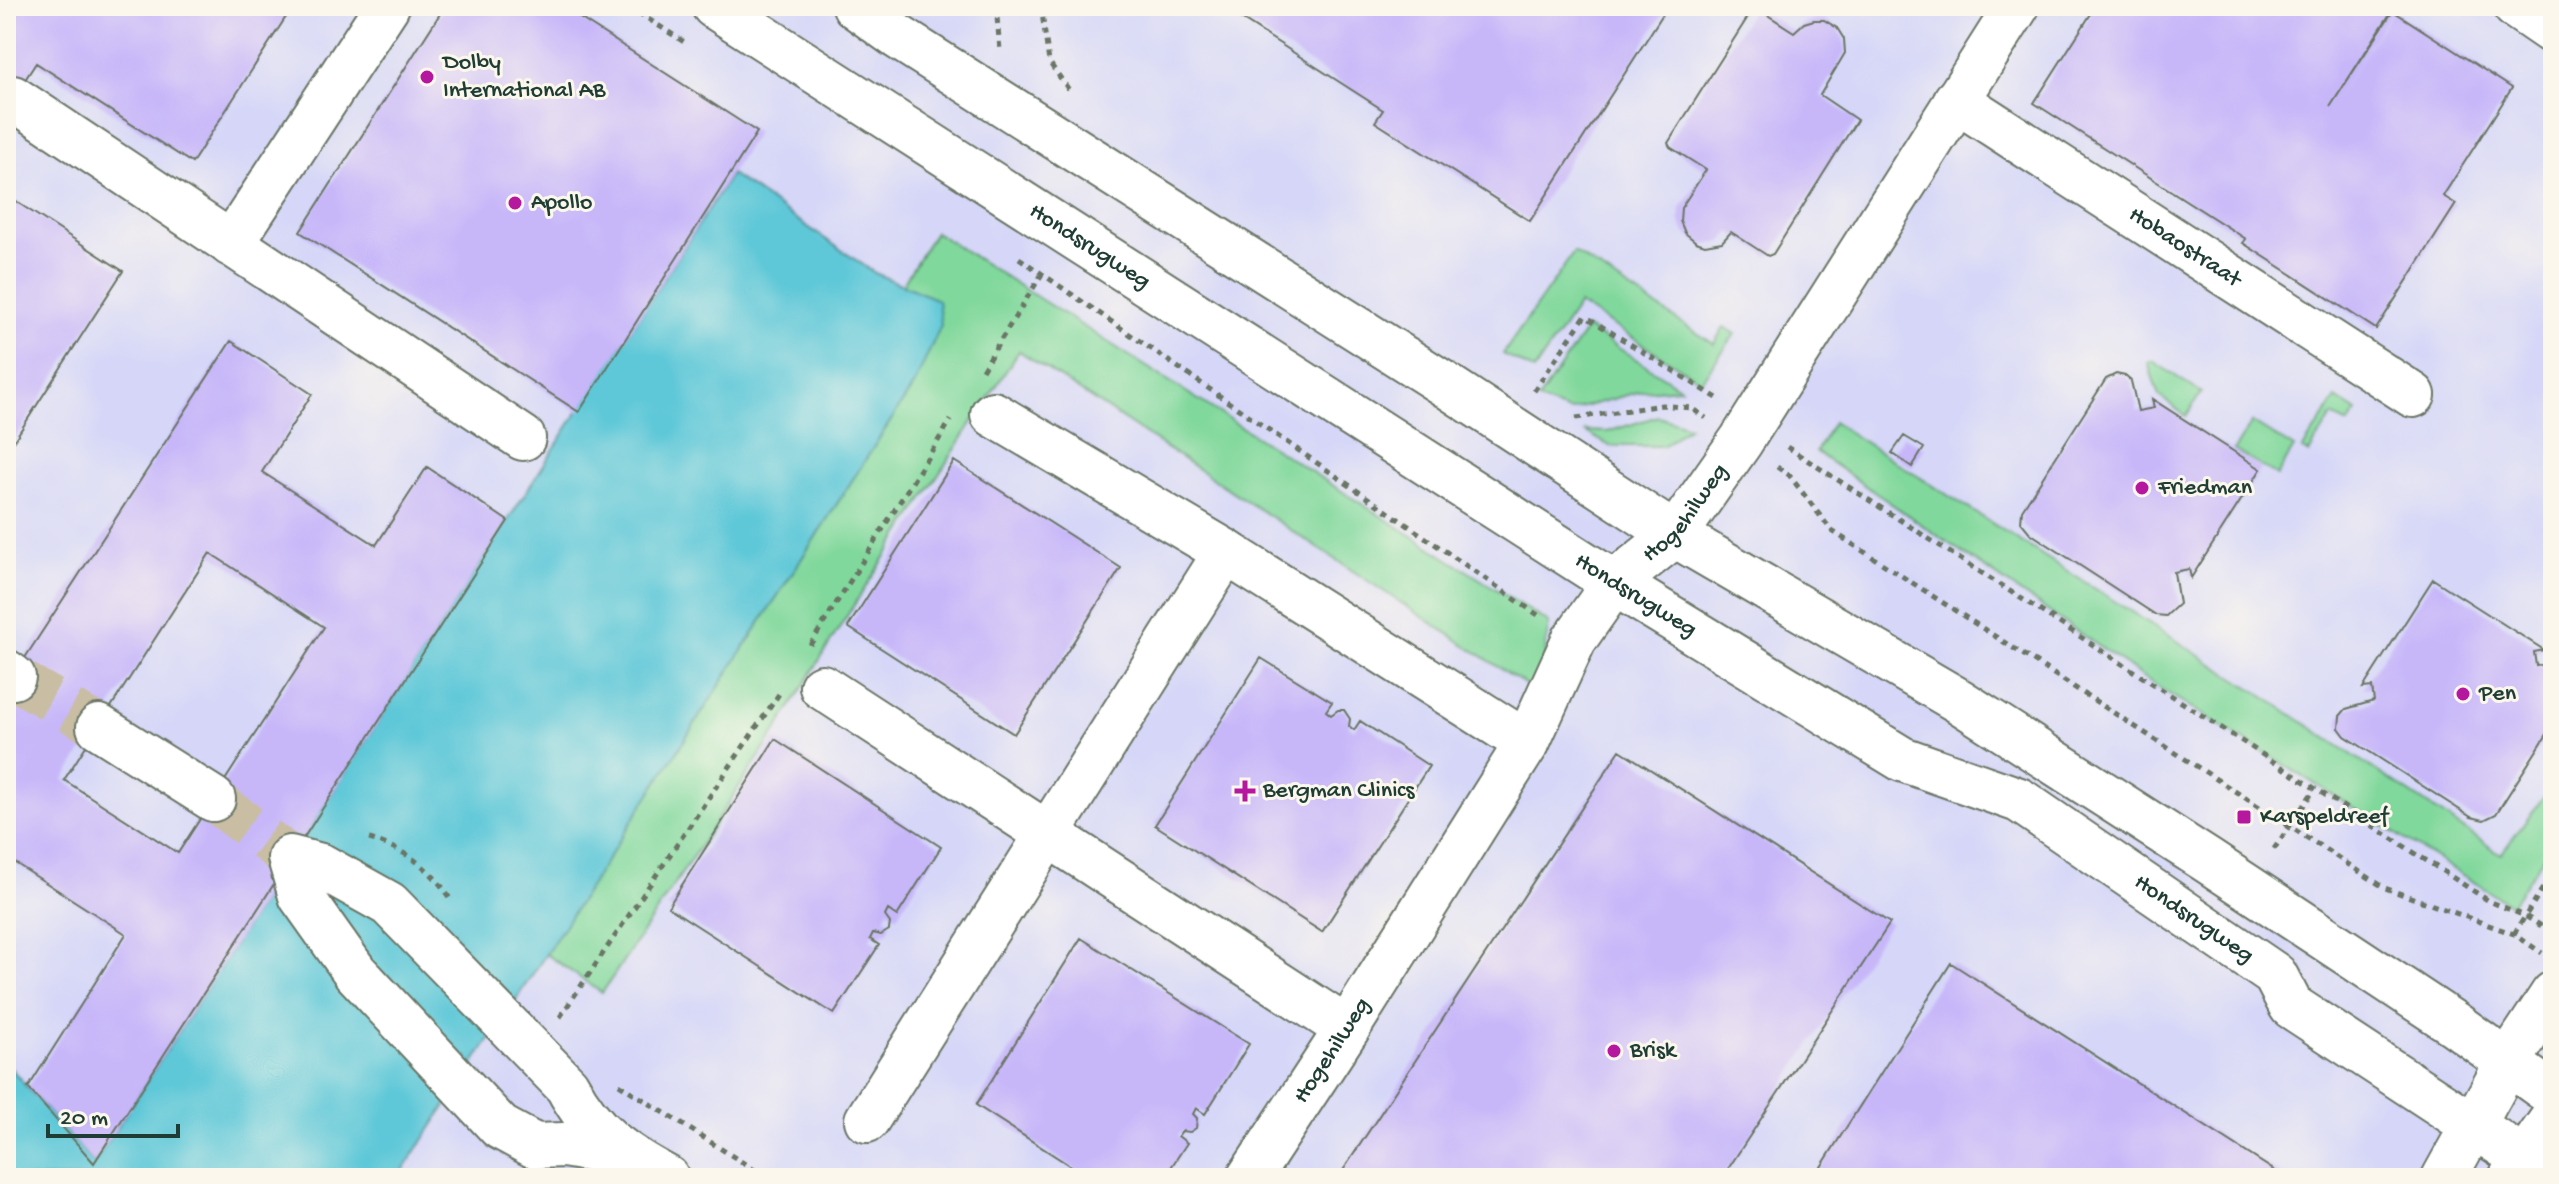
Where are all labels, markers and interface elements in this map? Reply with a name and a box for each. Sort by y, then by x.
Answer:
place label: Dolby International AB [441,49,606,106]
marker: Dolby International AB [418,68,436,86]
place label: Apollo [531,189,592,218]
marker: Apollo [506,194,524,212]
street label: Hondsrugweg [1023,197,1156,296]
street label: Hobaostraat [2123,201,2248,296]
street label: Hogehilweg [1637,458,1735,569]
place label: Friedman [2157,474,2253,503]
marker: Friedman [2133,479,2151,497]
street label: Hondsrugweg [1569,547,1702,644]
place label: Pen [2478,680,2517,709]
marker: Pen [2454,685,2472,703]
place label: Bergman Clinics [1262,777,1416,806]
marker: Bergman Clinics [1234,780,1256,802]
place label: Karspeldreef [2260,803,2390,832]
marker: Karspeldreef [2235,808,2253,826]
street label: Hondsrugweg [2128,868,2259,970]
street label: Hogehilweg [1287,993,1377,1109]
place label: Brisk [1629,1037,1678,1066]
marker: Brisk [1605,1042,1623,1060]
scale bar [48,1088,178,1138]
text: 20 m [60,1105,108,1134]

